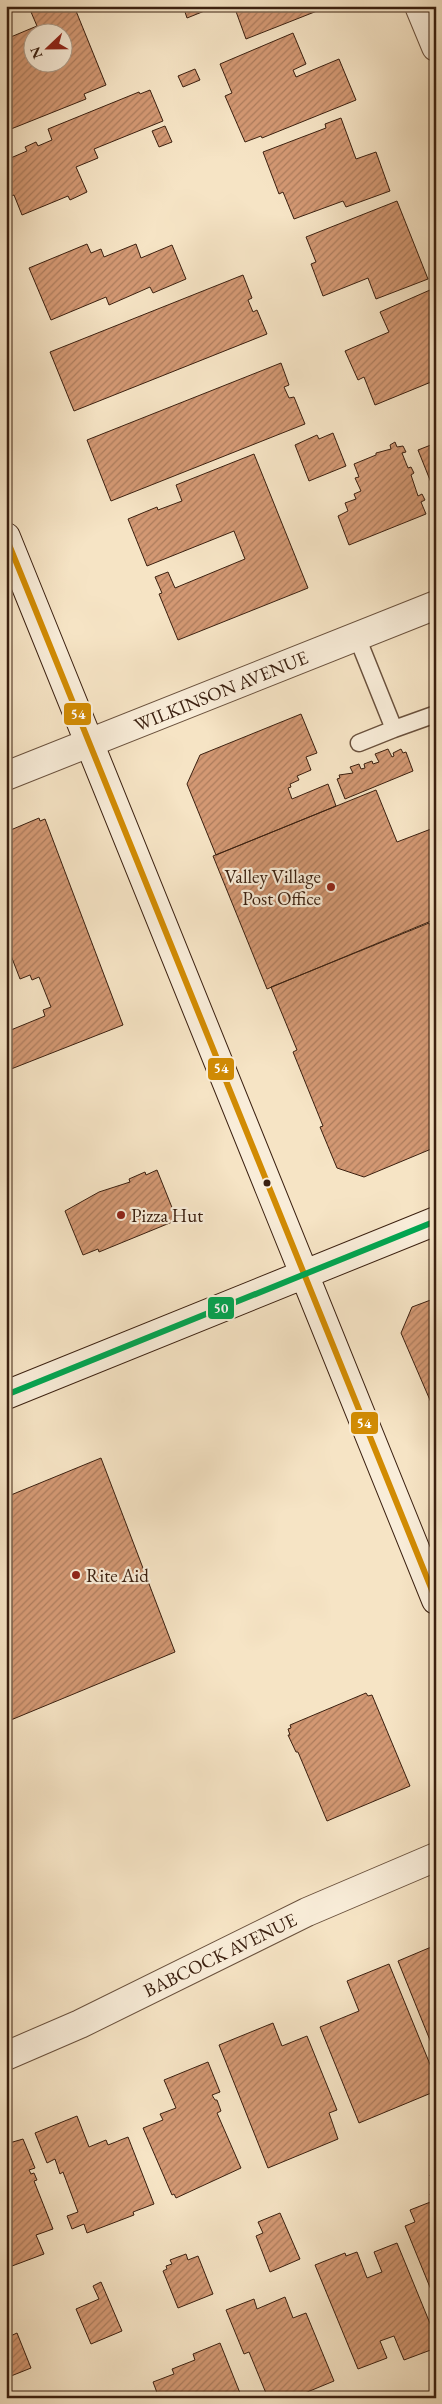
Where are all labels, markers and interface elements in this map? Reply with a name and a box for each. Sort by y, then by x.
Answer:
north arrow [22,22,72,72]
text: N [25,44,46,61]
street label: WILKINSON AVENUE [130,645,312,737]
line badge: 54 [63,702,92,726]
text: 54 [71,705,86,723]
place label: Valley Village Post Office [224,864,321,911]
marker: Valley Village Post Office [325,881,337,893]
line badge: 54 [207,1057,235,1081]
text: 54 [214,1059,229,1077]
unlabelled marker [262,1178,272,1188]
place label: Pizza Hut [131,1203,203,1228]
marker: Pizza Hut [115,1209,127,1221]
line badge: 50 [207,1296,235,1320]
text: 50 [214,1299,229,1317]
line badge: 54 [350,1411,379,1435]
text: 54 [357,1414,372,1432]
place label: Rite Aid [86,1563,149,1588]
marker: Rite Aid [70,1569,82,1581]
street label: BABCOCK AVENUE [139,1907,301,2003]

